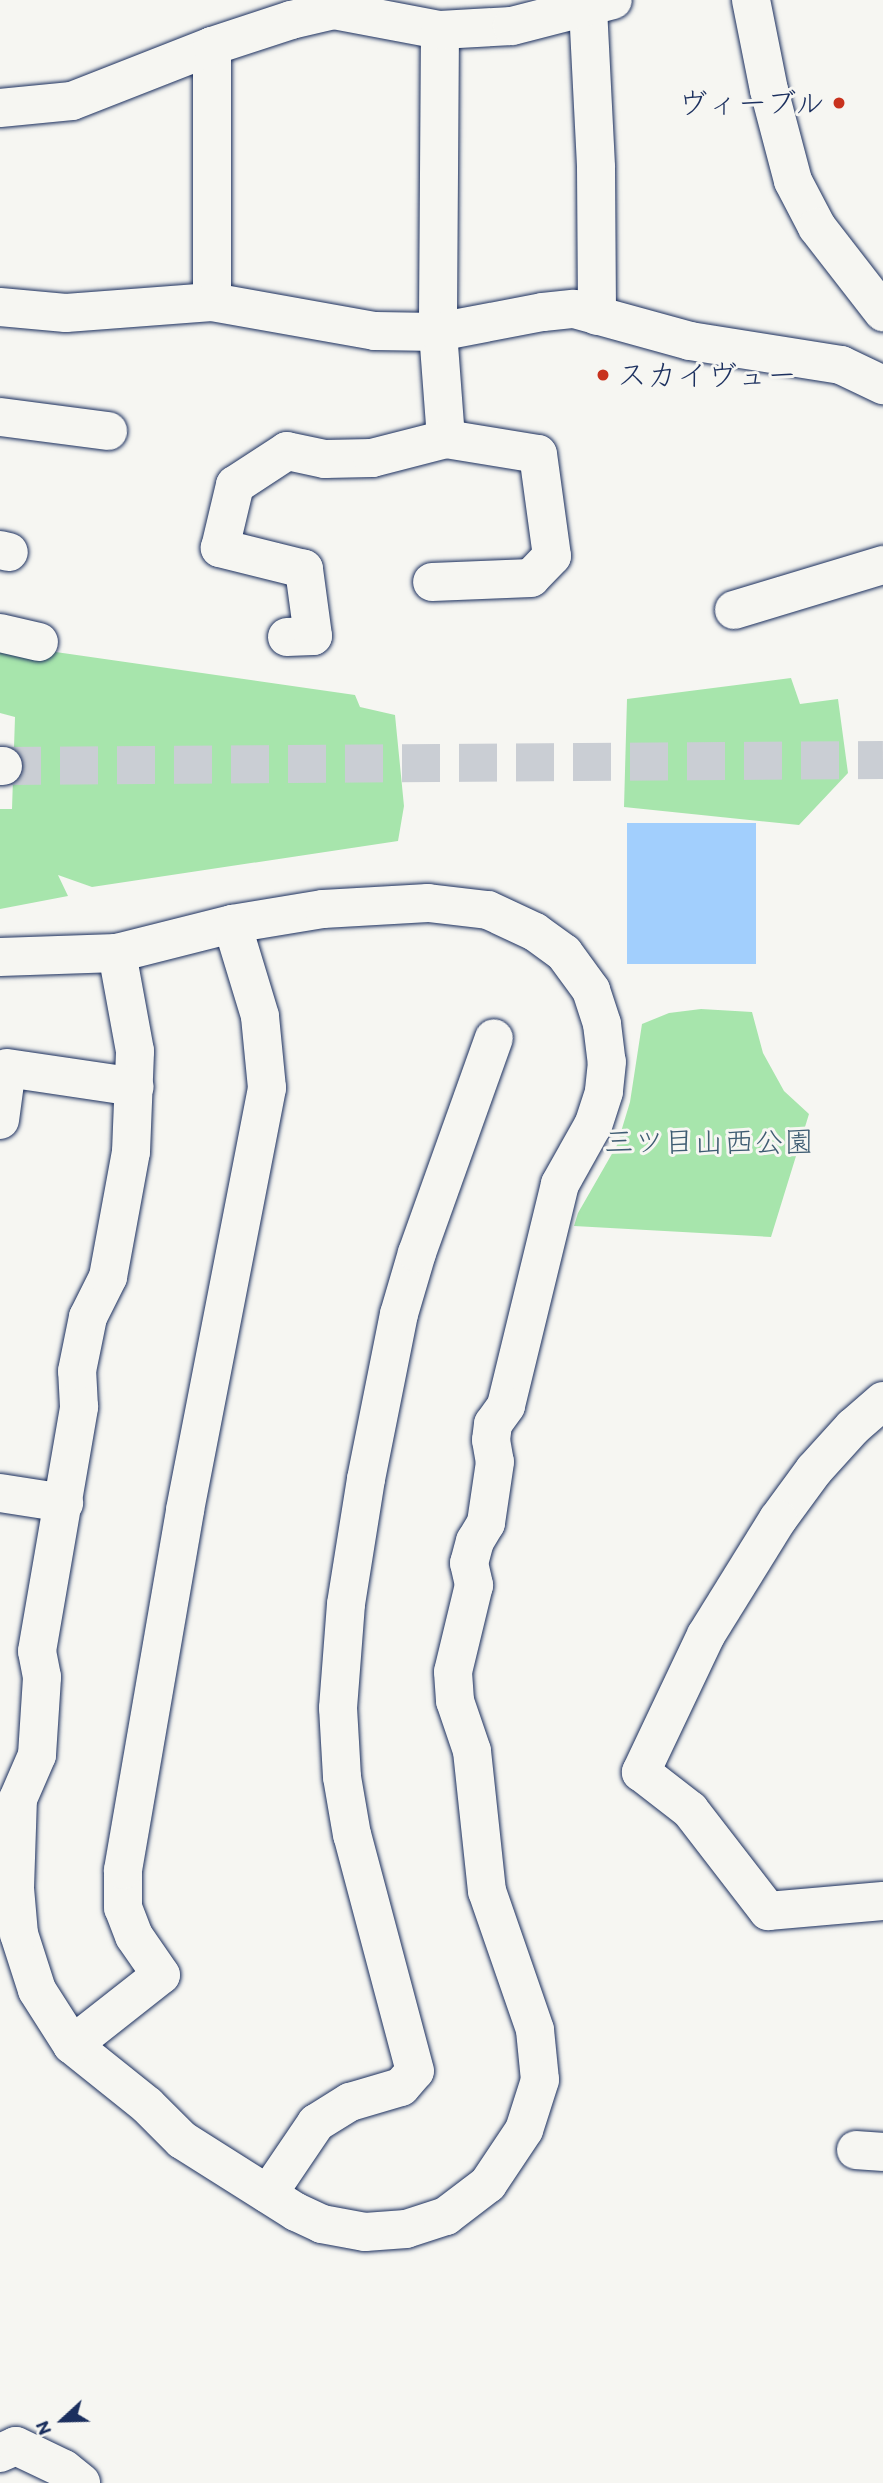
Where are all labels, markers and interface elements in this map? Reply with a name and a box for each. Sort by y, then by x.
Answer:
place label: ヴィーブル [675,85,825,121]
marker: ヴィーブル [831,95,847,111]
place label: スカイヴュー [617,357,797,393]
marker: スカイヴュー [595,367,611,383]
park label: 三ツ目山西公園 [604,1124,814,1160]
north arrow [28,2385,98,2455]
text: N [30,2418,56,2438]

